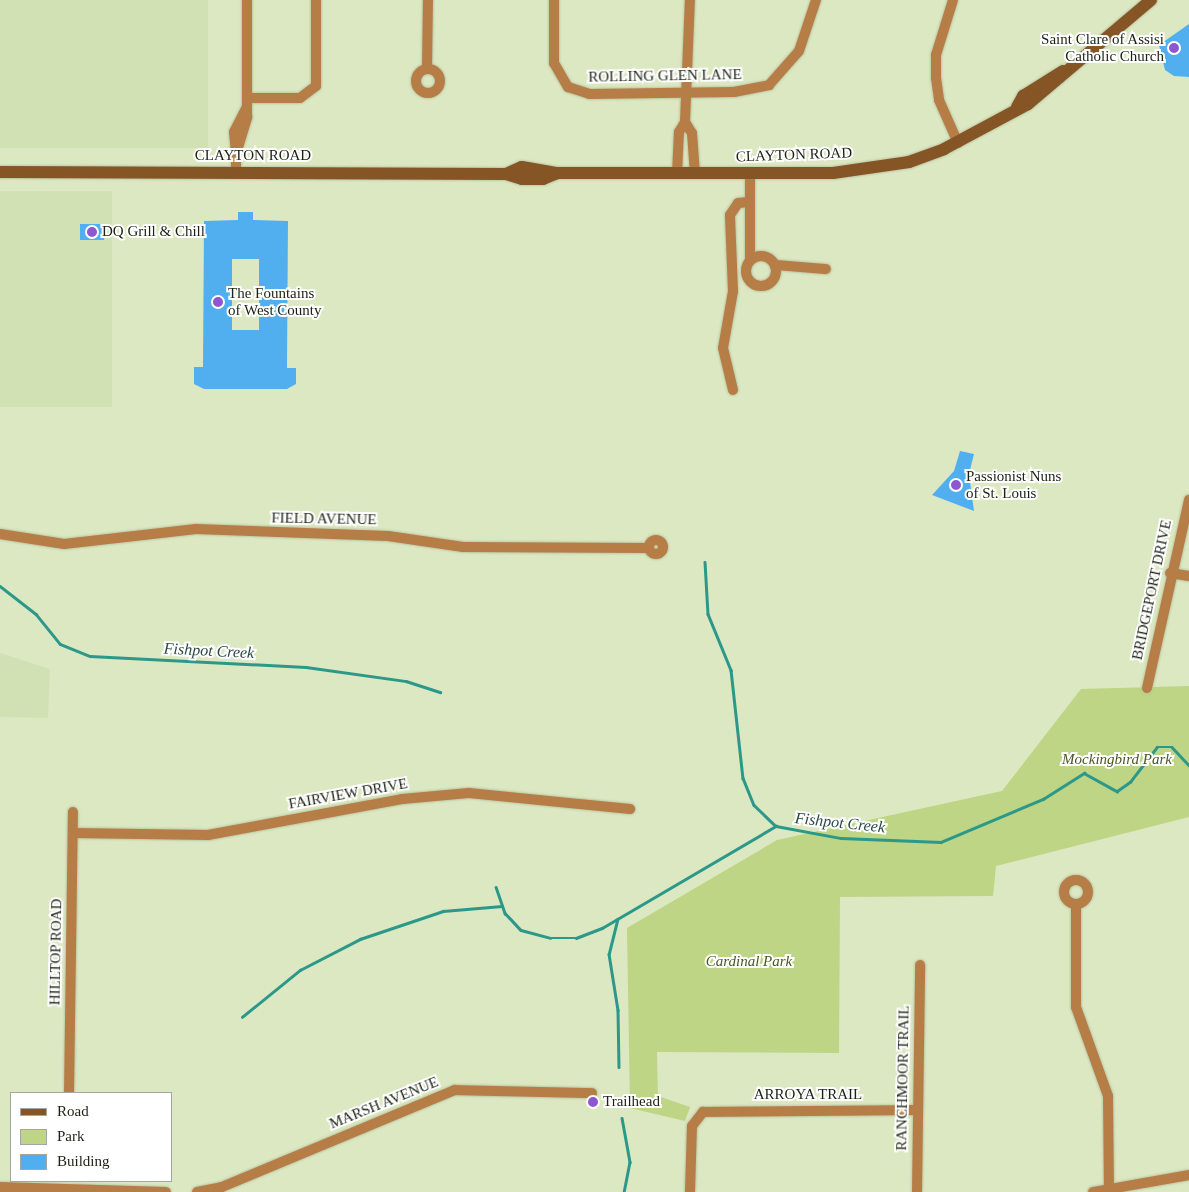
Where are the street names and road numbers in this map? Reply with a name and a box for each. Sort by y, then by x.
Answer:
street label: ROLLING GLEN LANE [588,66,742,86]
street label: CLAYTON ROAD [736,144,852,166]
street label: CLAYTON ROAD [195,147,311,165]
street label: FIELD AVENUE [271,509,377,529]
street label: BRIDGEPORT DRIVE [1128,518,1176,662]
street label: FAIRVIEW DRIVE [287,775,409,813]
street label: HILLTOP ROAD [46,898,66,1006]
street label: RANCHMOOR TRAIL [893,1005,913,1151]
street label: MARSH AVENUE [326,1073,442,1133]
street label: ARROYA TRAIL [753,1086,863,1104]

